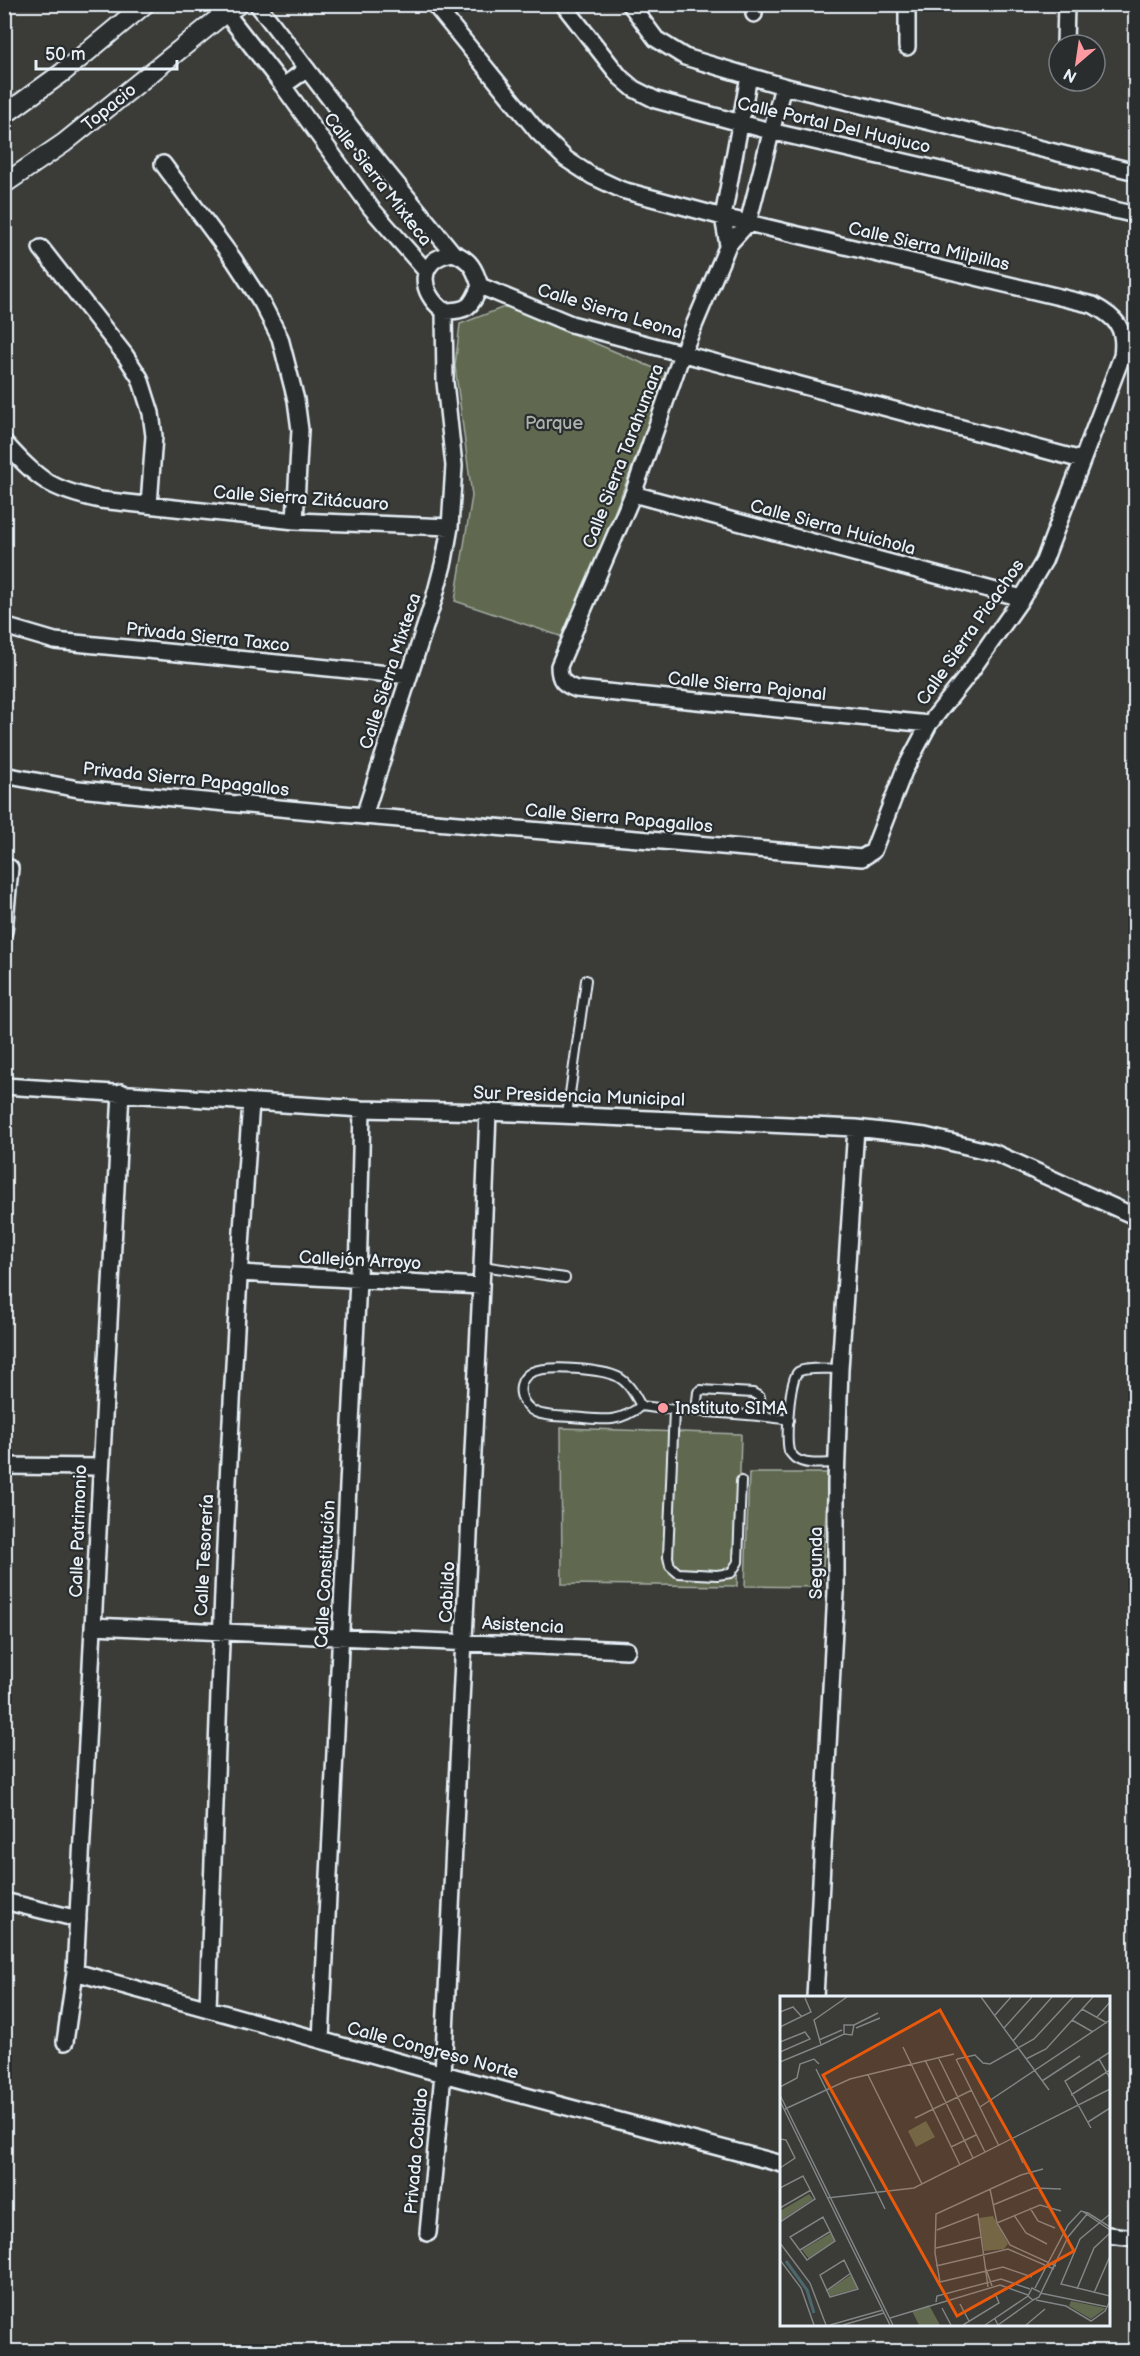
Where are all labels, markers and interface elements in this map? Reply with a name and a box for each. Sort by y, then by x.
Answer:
scale bar [36,33,177,71]
north arrow [1047,33,1107,93]
text: 50 m [45,44,86,65]
text: N [1061,64,1080,86]
street label: Topacio [78,79,141,136]
street label: Calle Portal Del Huajuco [735,93,933,158]
street label: Calle Sierra Mixteca [319,109,436,250]
street label: Calle Sierra Milpillas [846,218,1012,275]
street label: Calle Sierra Leona [535,279,685,344]
street label: Calle Sierra Tarahumara [579,361,668,551]
park label: Parque [525,413,583,434]
street label: Calle Sierra Zitácuaro [212,482,390,515]
street label: Calle Sierra Huichola [748,495,918,560]
street label: Calle Sierra Picachos [912,555,1029,709]
street label: Calle Sierra Mixteca [355,590,426,752]
street label: Privada Sierra Taxco [125,618,291,657]
street label: Calle Sierra Pajonal [667,668,827,705]
street label: Privada Sierra Papagallos [82,758,290,801]
street label: Calle Sierra Papagallos [524,800,714,837]
street label: Sur Presidencia Municipal [473,1082,685,1111]
street label: Callejón Arroyo [298,1247,422,1274]
place label: Instituto SIMA [675,1398,788,1419]
marker: Instituto SIMA [656,1401,670,1415]
street label: Calle Patrimonio [66,1464,91,1598]
street label: Calle Tesorería [191,1493,218,1617]
street label: Calle Constitución [311,1500,340,1648]
street label: Segunda [806,1527,827,1599]
street label: Cabildo [435,1561,460,1623]
street label: Asistencia [481,1613,565,1638]
inset map [780,1996,1110,2326]
street label: Calle Congreso Norte [345,2017,521,2084]
street label: Privada Cabildo [400,2087,432,2215]

